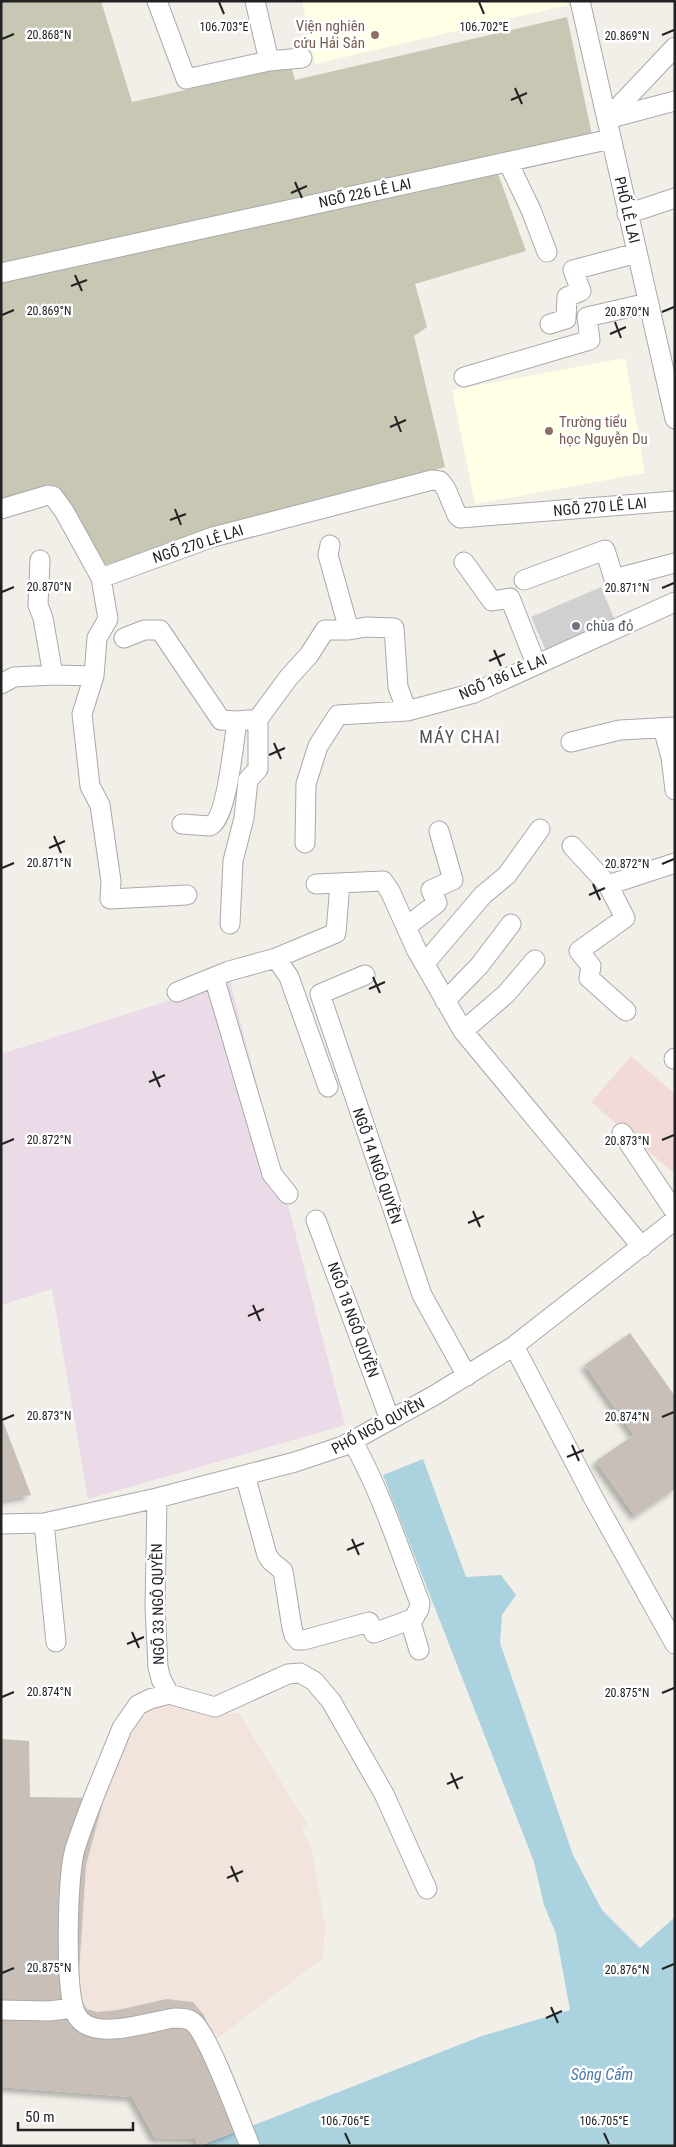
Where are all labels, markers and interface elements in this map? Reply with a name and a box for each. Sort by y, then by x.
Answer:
place label: Viện nghiên cứu Hải Sản [294,17,365,52]
text: 106.703°E [199,20,249,34]
text: 106.702°E [459,20,509,34]
text: 20.868°N [27,28,71,42]
marker: Viện nghiên cứu Hải Sản [369,29,381,41]
text: 20.869°N [605,29,649,43]
street label: NGÕ 226 LÊ LAI [317,174,413,212]
street label: PHỐ LÊ LAI [611,175,644,245]
text: 20.869°N [27,304,71,318]
text: 20.870°N [605,305,649,319]
place label: Trường tiểu học Nguyễn Du [559,413,648,448]
marker: Trường tiểu học Nguyễn Du [543,425,555,437]
street label: NGÕ 270 LÊ LAI [552,494,648,520]
street label: NGÕ 270 LÊ LAI [151,521,245,567]
text: 20.870°N [27,580,71,594]
text: 20.871°N [605,581,649,595]
place label: chùa đỏ [586,617,634,635]
marker: chùa đỏ [570,620,582,632]
street label: NGÕ 186 LÊ LAI [456,650,550,704]
district label: MÁY CHAI [419,726,501,747]
text: 20.871°N [27,856,71,870]
text: 20.872°N [605,857,649,871]
street label: NGÕ 14 NGÔ QUYỀN [349,1105,406,1226]
text: 20.872°N [27,1133,71,1147]
text: 20.873°N [605,1134,649,1148]
street label: NGÕ 18 NGÔ QUYỀN [324,1259,383,1380]
street label: PHỐ NGÔ QUYỀN [328,1393,428,1458]
text: 20.873°N [27,1409,71,1423]
text: 20.874°N [605,1410,649,1424]
street label: NGÕ 33 NGÔ QUYỀN [147,1543,168,1665]
text: 20.874°N [27,1685,71,1699]
text: 20.875°N [605,1686,649,1700]
text: 20.875°N [27,1961,71,1975]
text: 20.876°N [605,1963,649,1977]
water label: Sông Cấm [571,2065,633,2084]
scale bar [18,2100,132,2132]
text: 50 m [25,2108,55,2126]
text: 106.706°E [320,2114,370,2128]
text: 106.705°E [579,2114,629,2128]

